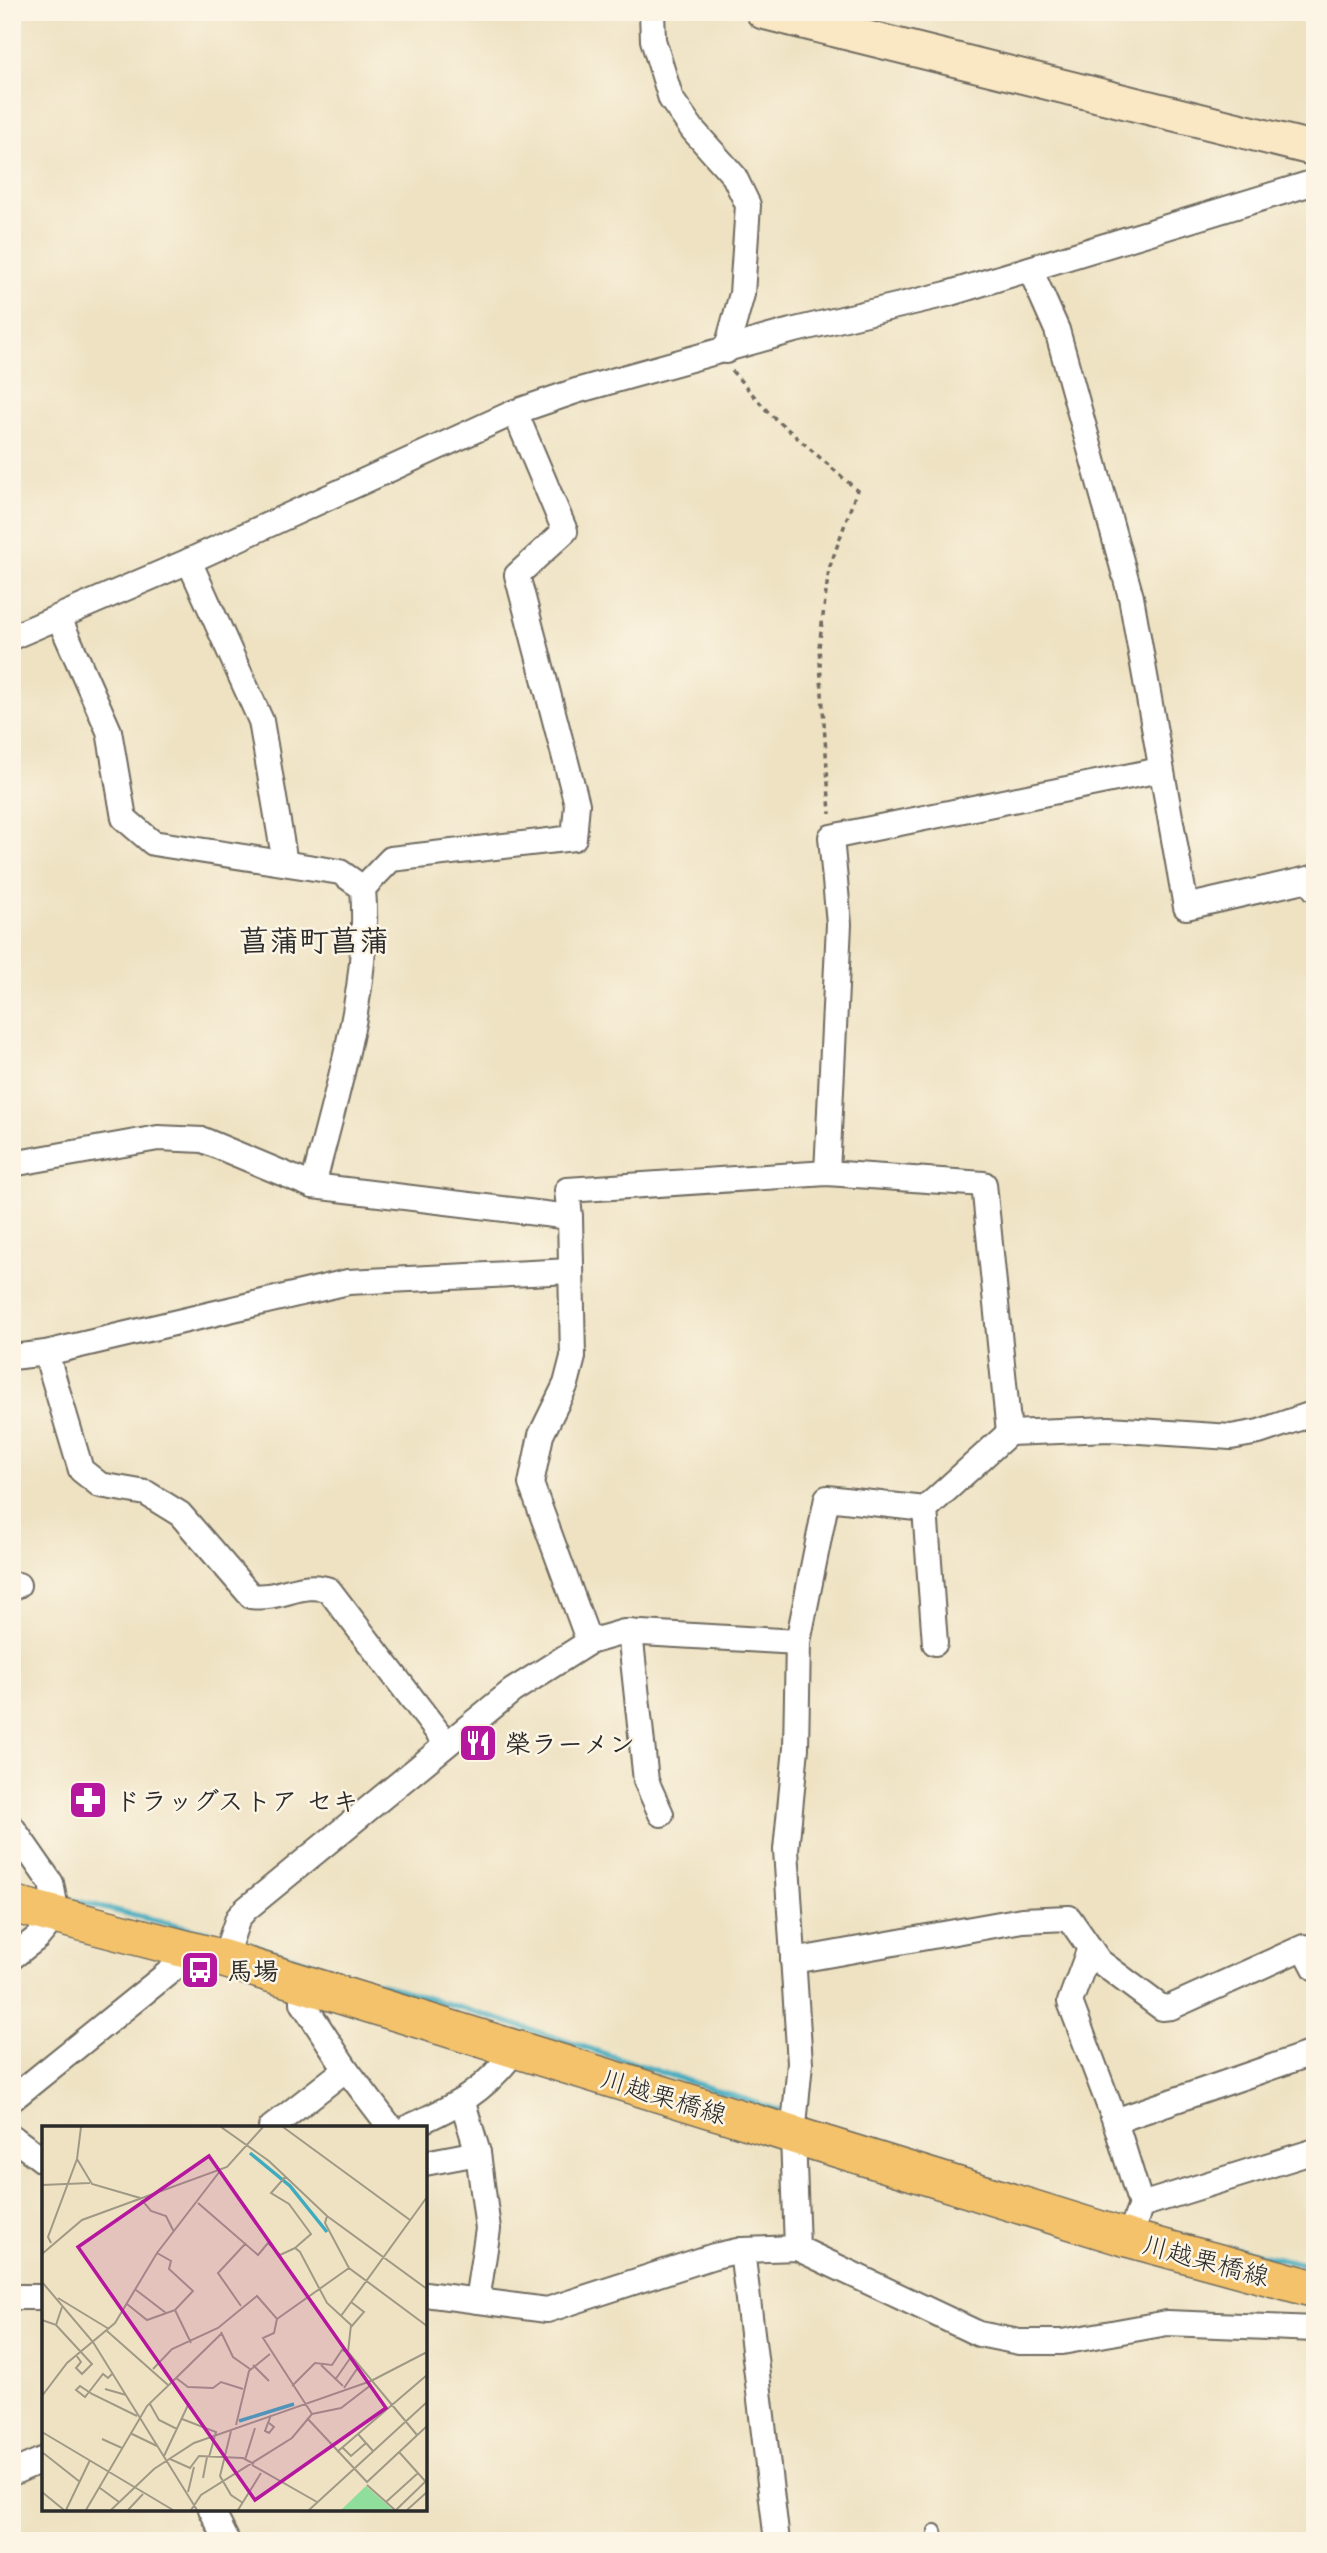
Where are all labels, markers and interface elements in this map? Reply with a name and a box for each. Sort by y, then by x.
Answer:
district label: 菖蒲町菖蒲 [239,920,389,961]
restaurant icon: 榮ラーメン [457,1722,499,1764]
place label: 榮ラーメン [505,1726,635,1761]
pharmacy icon: ドラッグストア セキ [67,1779,109,1821]
place label: ドラッグストア セキ [115,1783,358,1818]
bus stop icon: 馬場 [179,1949,221,1991]
place label: 馬場 [227,1953,279,1988]
street label: 川越栗橋線 [597,2060,731,2132]
inset map [42,2126,427,2511]
street label: 川越栗橋線 [1139,2226,1273,2294]

